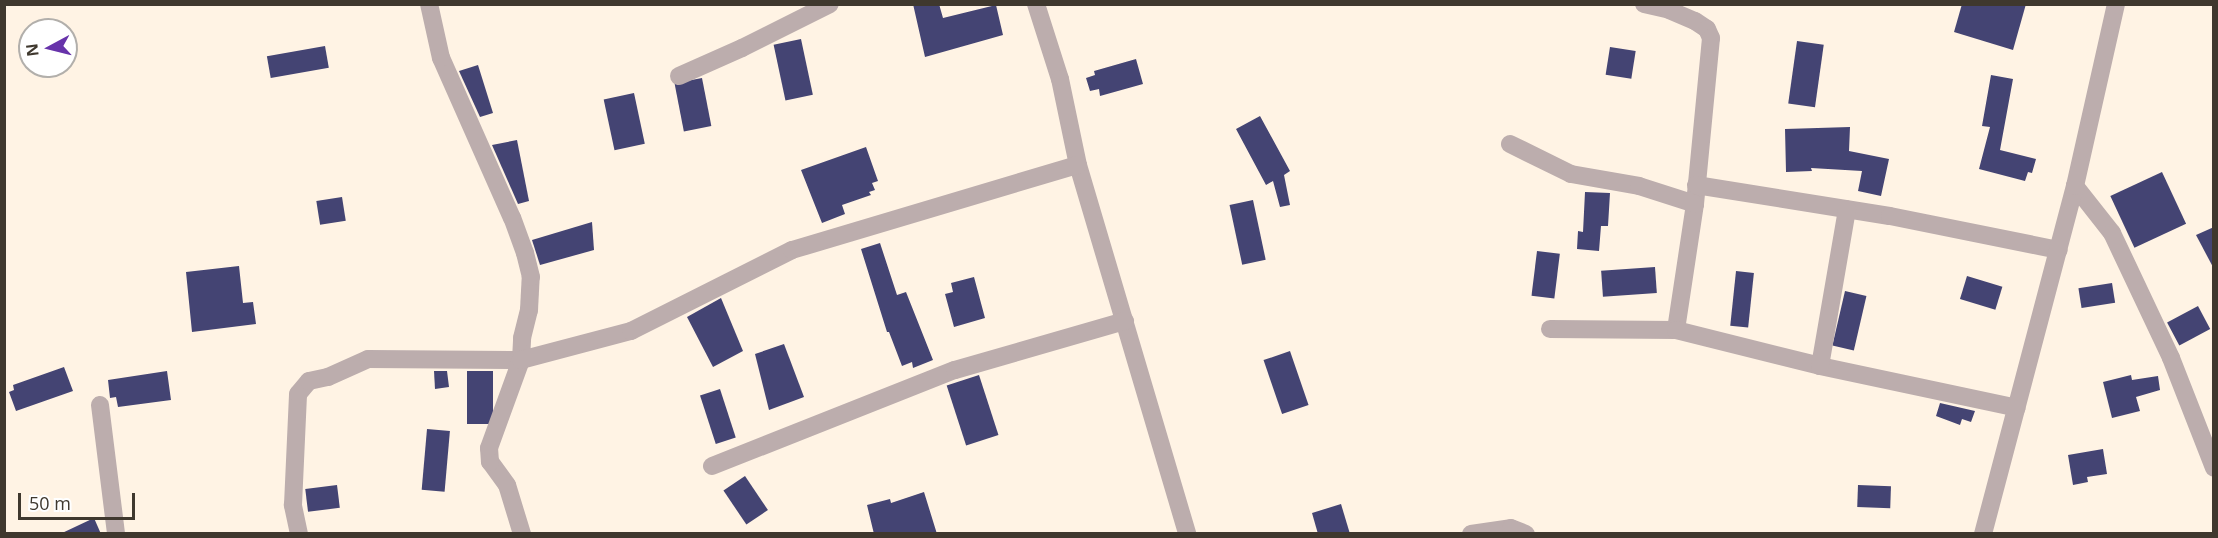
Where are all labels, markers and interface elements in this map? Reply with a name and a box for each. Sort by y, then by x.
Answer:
north arrow [18,18,78,78]
text: N [20,42,44,58]
scale bar [21,481,138,519]
text: 50 m [29,491,71,515]

